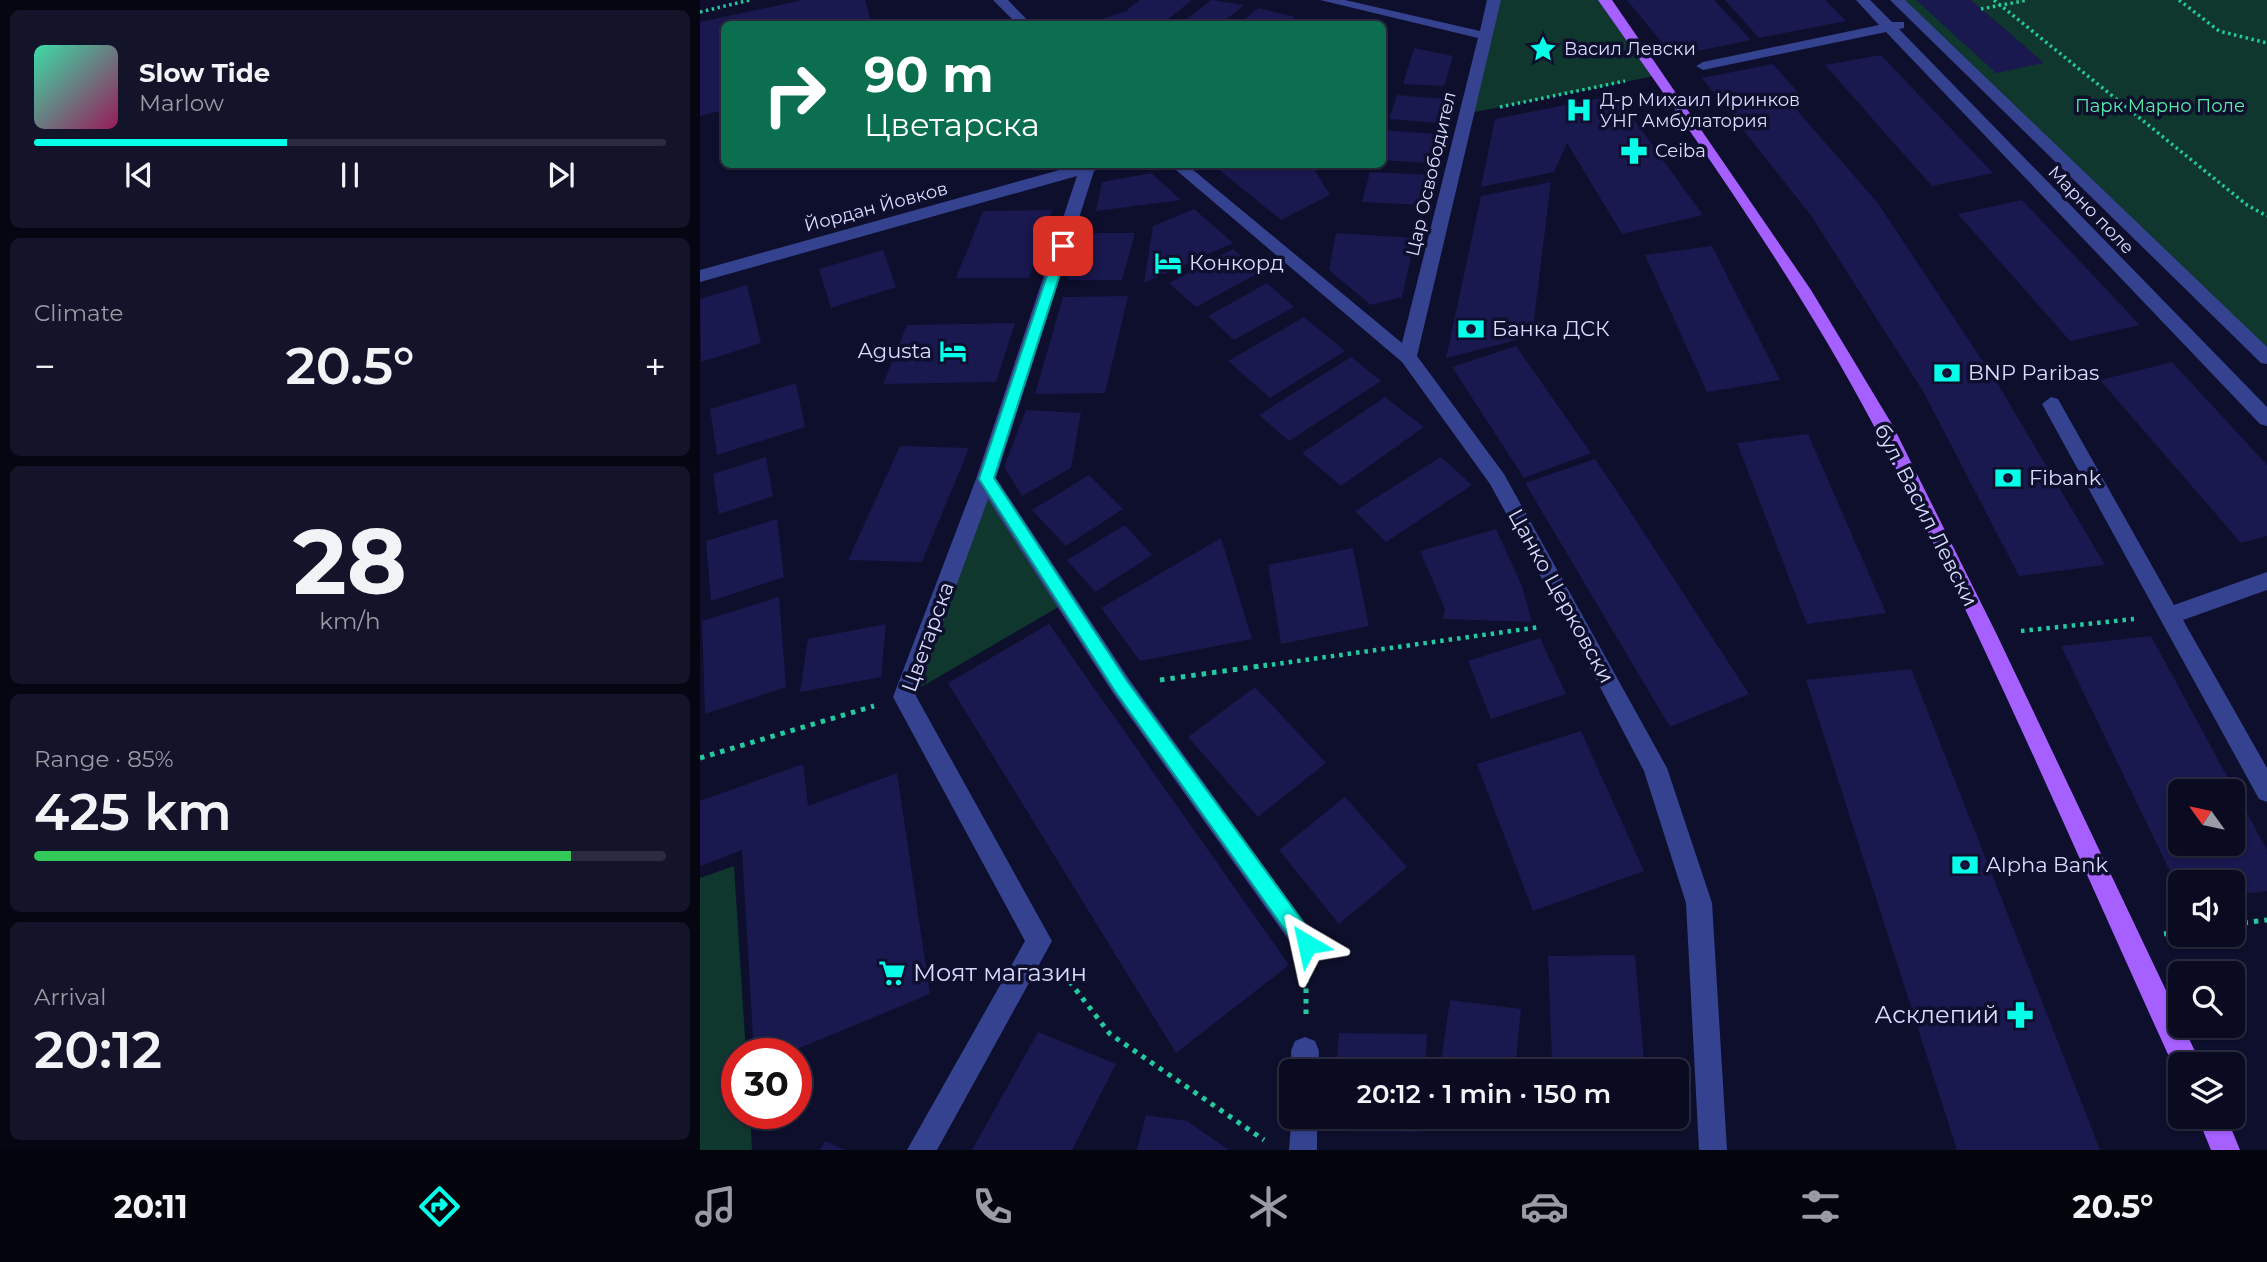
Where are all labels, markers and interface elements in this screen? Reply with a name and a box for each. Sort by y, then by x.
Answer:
place icon: Васил Левски [1528,34,1558,64]
place label: Васил Левски [1564,38,1696,60]
text: 90 m [864,45,994,104]
icon: right [749,49,840,140]
text: Slow Tide [139,57,270,89]
text: Marlow [139,89,224,117]
place label: Д-р Михаил Иринков УНГ Амбулатория [1600,89,1800,132]
street label: Цар Освободител [1401,90,1461,258]
hospital icon: Д-р Михаил Иринков УНГ Амбулатория [1564,95,1594,125]
park label: Парк Марно Поле [2075,95,2245,117]
text: Цветарска [864,105,1040,144]
pharmacy icon: Ceiba [1619,136,1649,166]
place label: Ceiba [1655,140,1706,162]
icon: previous [120,156,158,194]
icon: pause [331,156,369,194]
icon: next [542,156,580,194]
street label: Марно поле [2043,161,2139,259]
street label: Йордан Йовков [802,177,950,237]
pin [1033,216,1093,276]
icon: arrive [1044,227,1082,265]
hotel icon: Конкорд [1153,248,1183,278]
place label: Конкорд [1189,250,1284,275]
text: Climate [34,299,123,327]
bank icon: Банка ДСК [1456,314,1486,344]
place label: Банка ДСК [1492,316,1610,341]
text: 20.5° [286,334,414,397]
hotel icon: Agusta [938,336,968,366]
place label: Agusta [858,338,932,363]
text: − [34,343,56,390]
text: + [644,343,666,390]
bank icon: BNP Paribas [1932,358,1962,388]
place label: BNP Paribas [1968,360,2099,385]
street label: бул. Васил Левски [1870,419,1983,610]
bank icon: Fibank [1993,463,2023,493]
place label: Fibank [2029,465,2102,490]
street label: Цанко Церковски [1503,504,1620,687]
text: 28 [293,506,407,617]
street label: Цветарска [896,578,959,695]
text: km/h [319,607,381,635]
text: Range · 85% [34,745,174,773]
north arrow [2168,779,2245,856]
map controls [2168,779,2245,1129]
text: 425 km [34,780,232,843]
bank icon: Alpha Bank [1950,850,1980,880]
place label: Alpha Bank [1986,852,2108,877]
button: sound [2168,870,2245,947]
position arrow [1270,907,1344,981]
supermarket icon: Моят магазин [877,958,907,988]
place label: Моят магазин [913,958,1087,987]
button: search [2168,961,2245,1038]
text: Arrival [34,983,107,1011]
place label: Асклепий [1875,1000,1999,1029]
pharmacy icon: Асклепий [2005,1000,2035,1030]
text: 20:12 [34,1018,162,1081]
speed limit sign: 30 [721,1038,812,1129]
button: layers [2168,1052,2245,1129]
text: 20:12 · 1 min · 150 m [1357,1078,1611,1110]
icon: directions [415,1182,464,1231]
icon: music [691,1182,740,1231]
icon: phone [968,1182,1017,1231]
icon: climate [1244,1182,1293,1231]
icon: car [1520,1182,1569,1231]
icon: filters [1796,1182,1845,1231]
text: 20:11 [114,1187,188,1226]
text: 20.5° [2073,1187,2153,1226]

